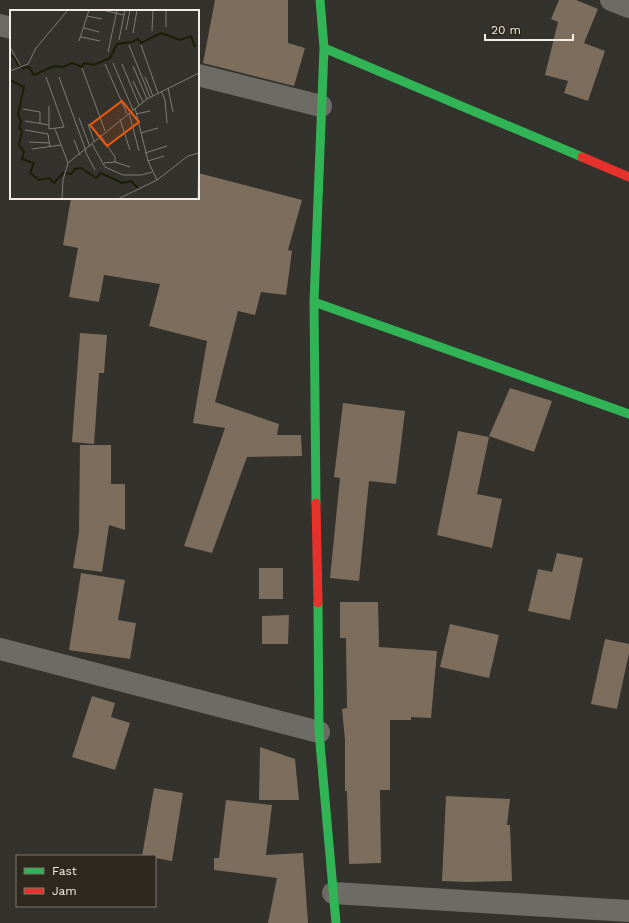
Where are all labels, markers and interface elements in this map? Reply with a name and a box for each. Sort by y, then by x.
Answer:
inset map [10,10,199,199]
scale bar [485,16,573,42]
text: 20 m [491,23,521,37]
legend [16,855,156,907]
text: Fast [52,864,77,878]
text: Jam [52,884,77,898]

